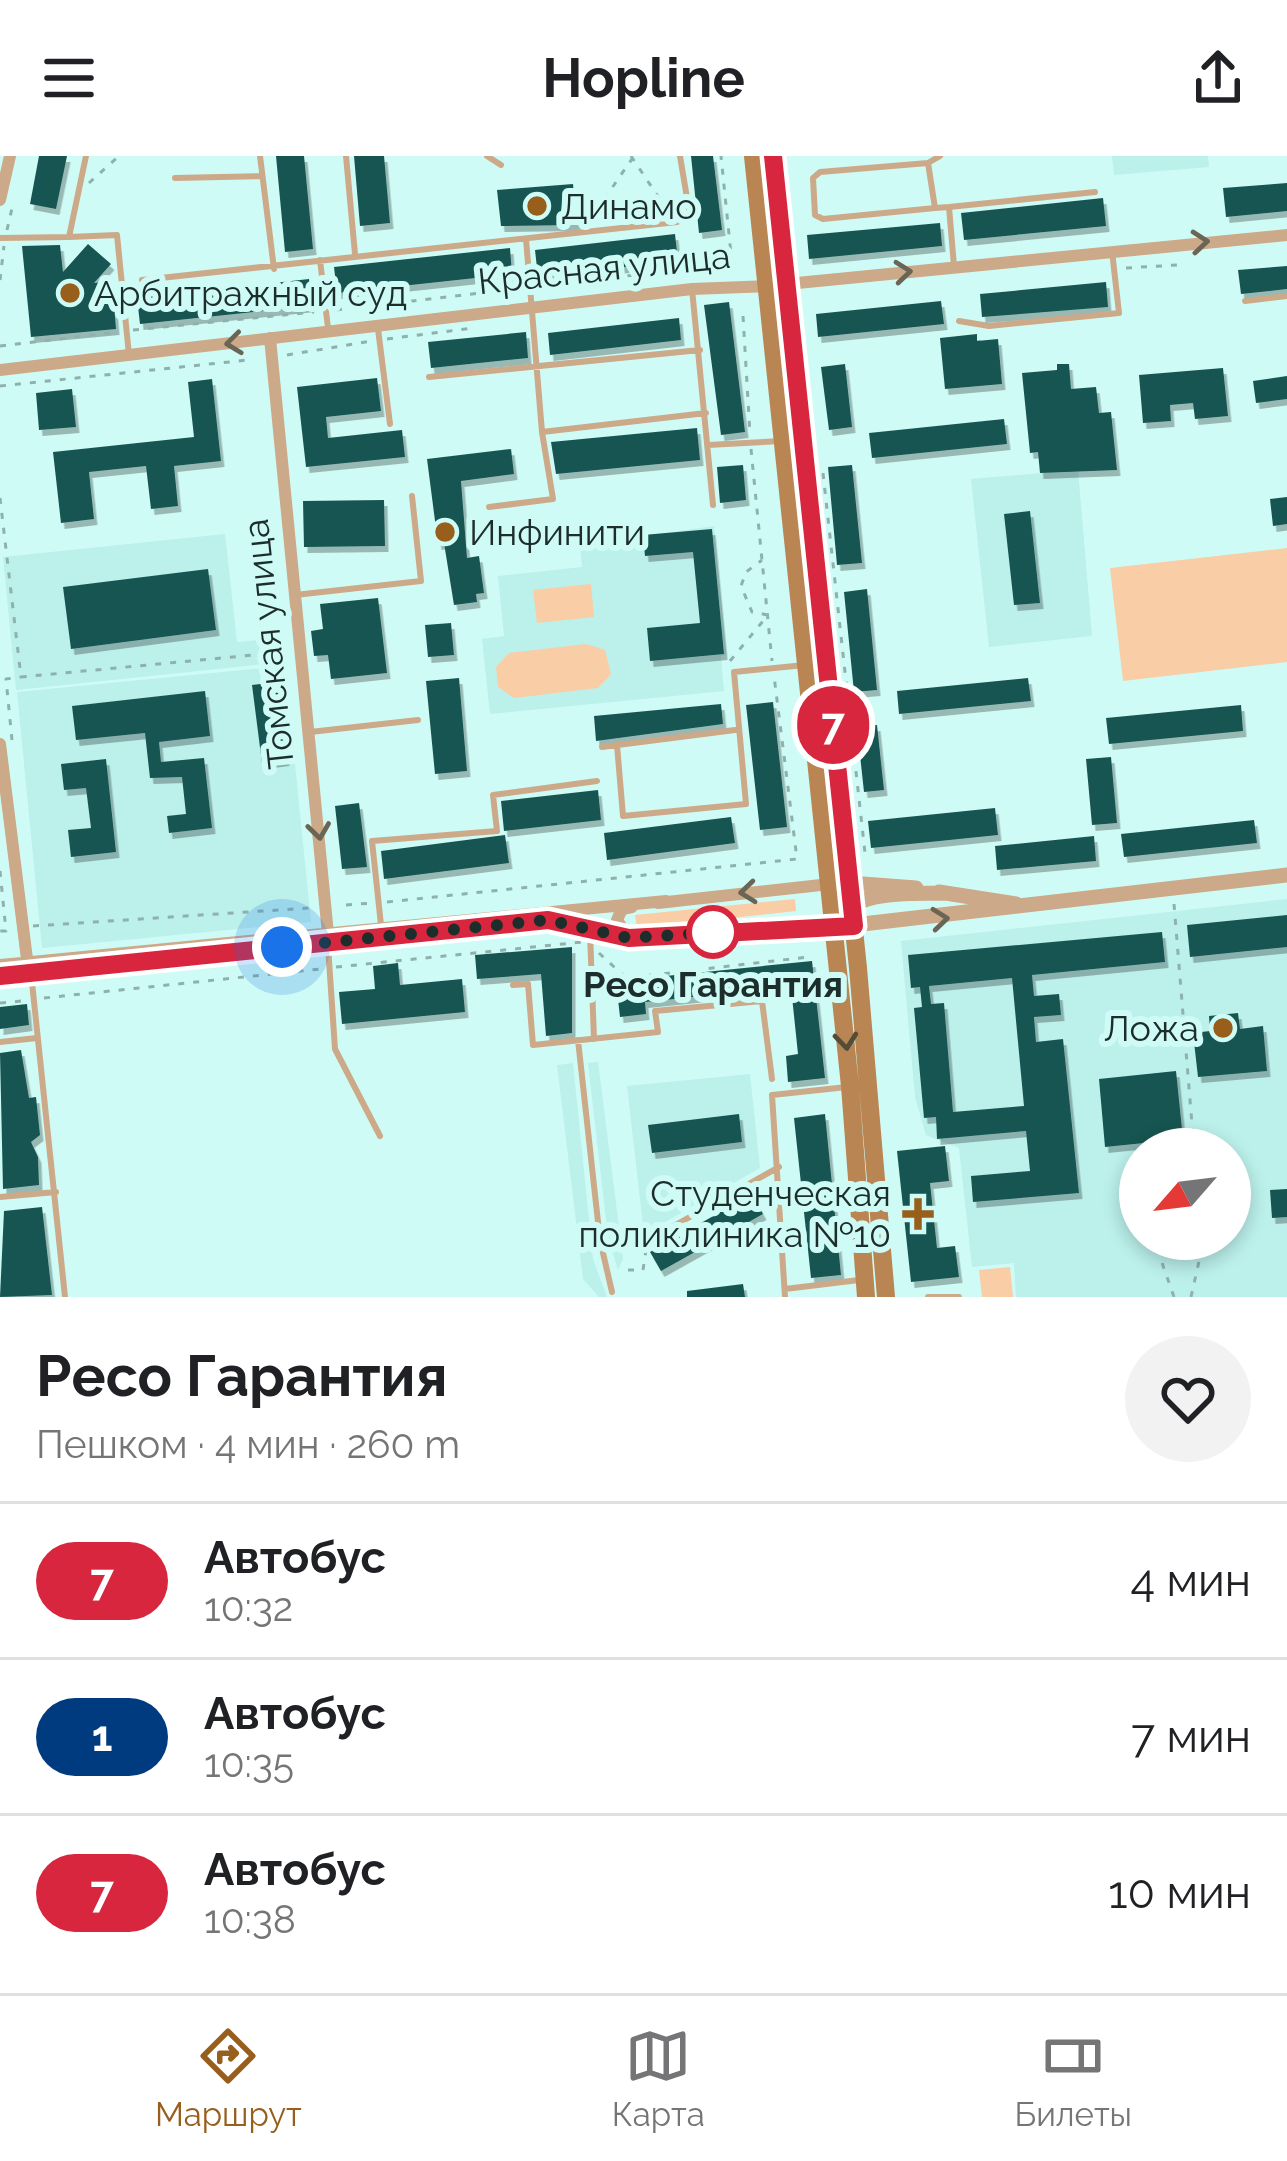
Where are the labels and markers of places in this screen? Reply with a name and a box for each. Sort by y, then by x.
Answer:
place label: Динамо [561,185,697,227]
marker: Динамо [524,193,550,219]
place label: Арбитражный суд [94,272,407,314]
marker: Арбитражный суд [57,280,83,306]
place label: Инфинити [469,511,645,553]
marker: Инфинити [432,519,458,545]
marker: Ресо Гарантия [688,907,738,957]
place label: Ресо Гарантия [583,963,843,1005]
place label: Ложа [1103,1007,1199,1049]
marker: Ложа [1210,1015,1236,1041]
place label: Студенческая поликлиника №10 [578,1172,891,1255]
marker: Студенческая поликлиника №10 [902,1198,934,1230]

